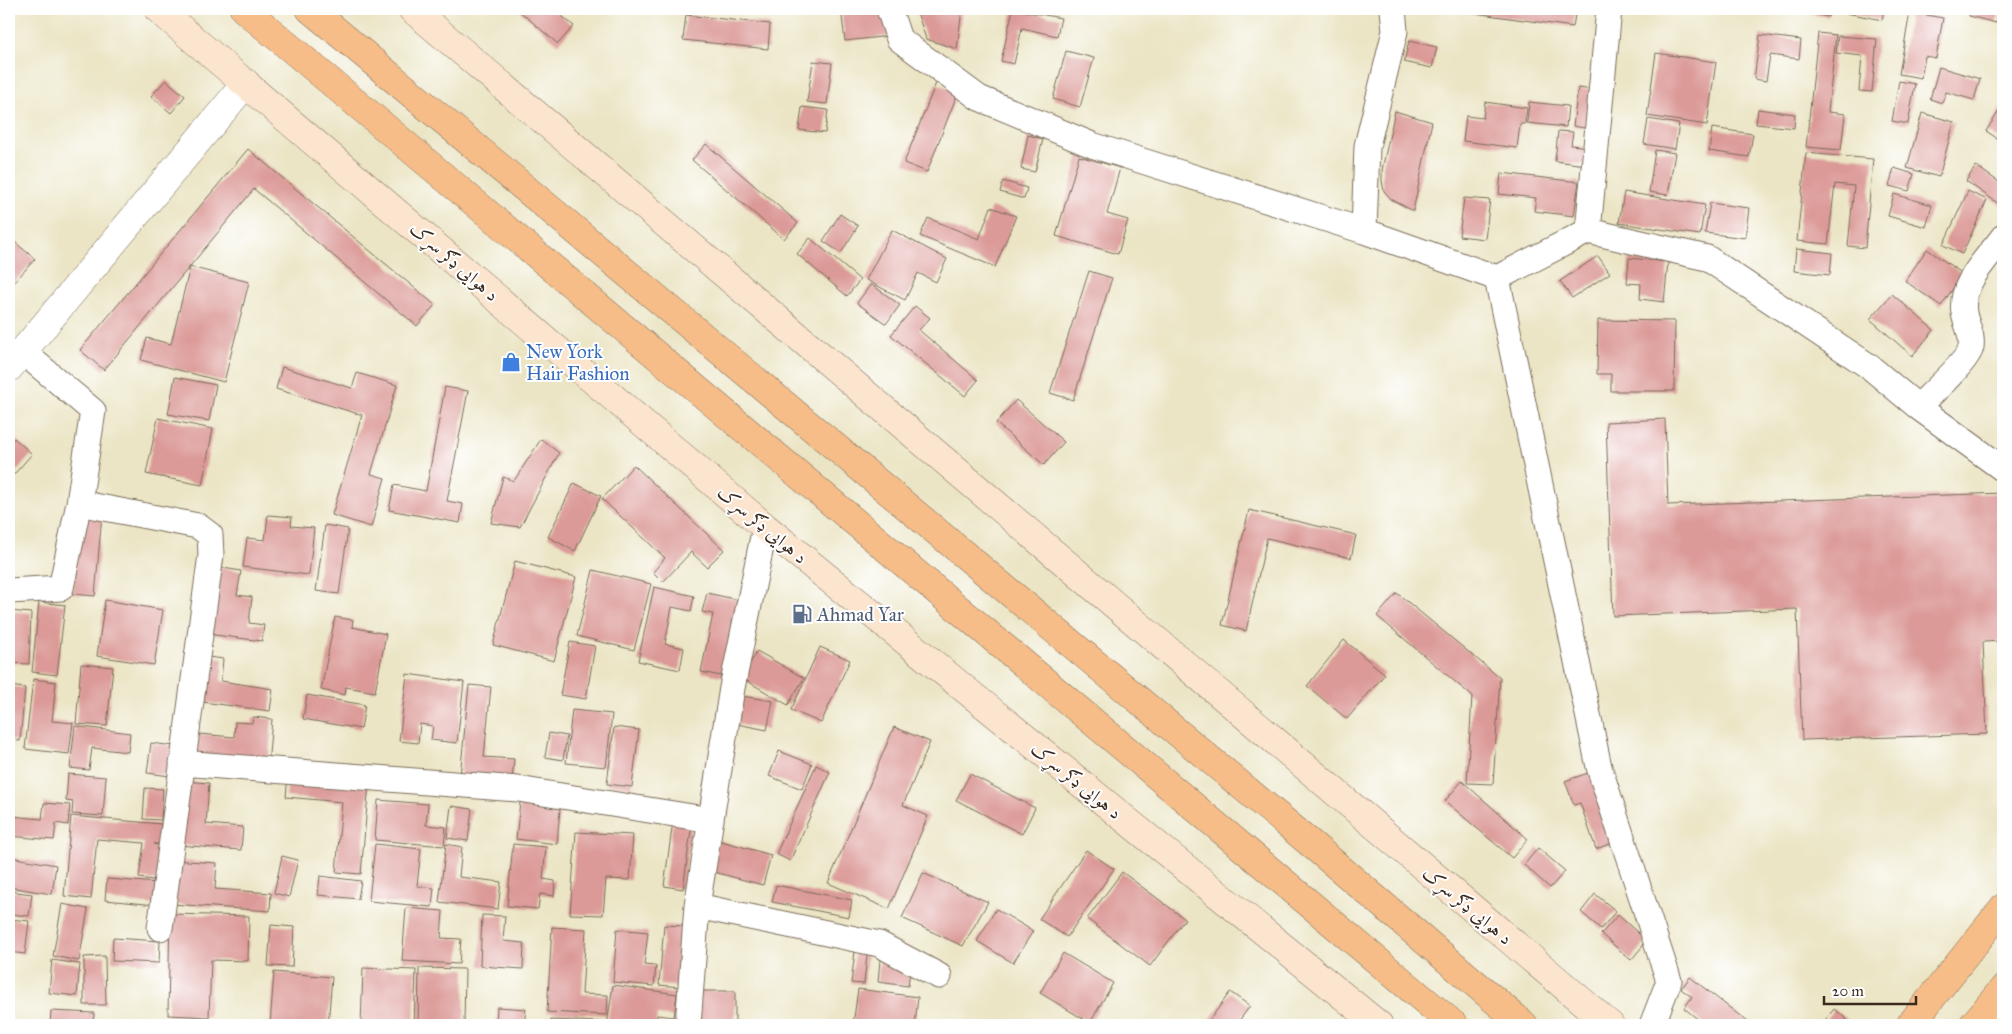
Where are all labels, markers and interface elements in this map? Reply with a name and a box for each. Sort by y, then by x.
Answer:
street label: د هوایی ډګر سړک [403,217,504,309]
place label: New York Hair Fashion [526,340,630,385]
shop icon: New York Hair Fashion [500,351,522,373]
street label: د هوایی ډګر سړک [711,480,812,572]
fuel station icon: Ahmad Yar [791,603,813,625]
place label: Ahmad Yar [816,603,905,626]
street label: د هوایی ډګر سړک [1024,737,1127,827]
street label: د هوایی ډګر سړک [1416,861,1517,953]
scale bar [1824,974,1917,1006]
text: 20 m [1832,982,1864,1000]

